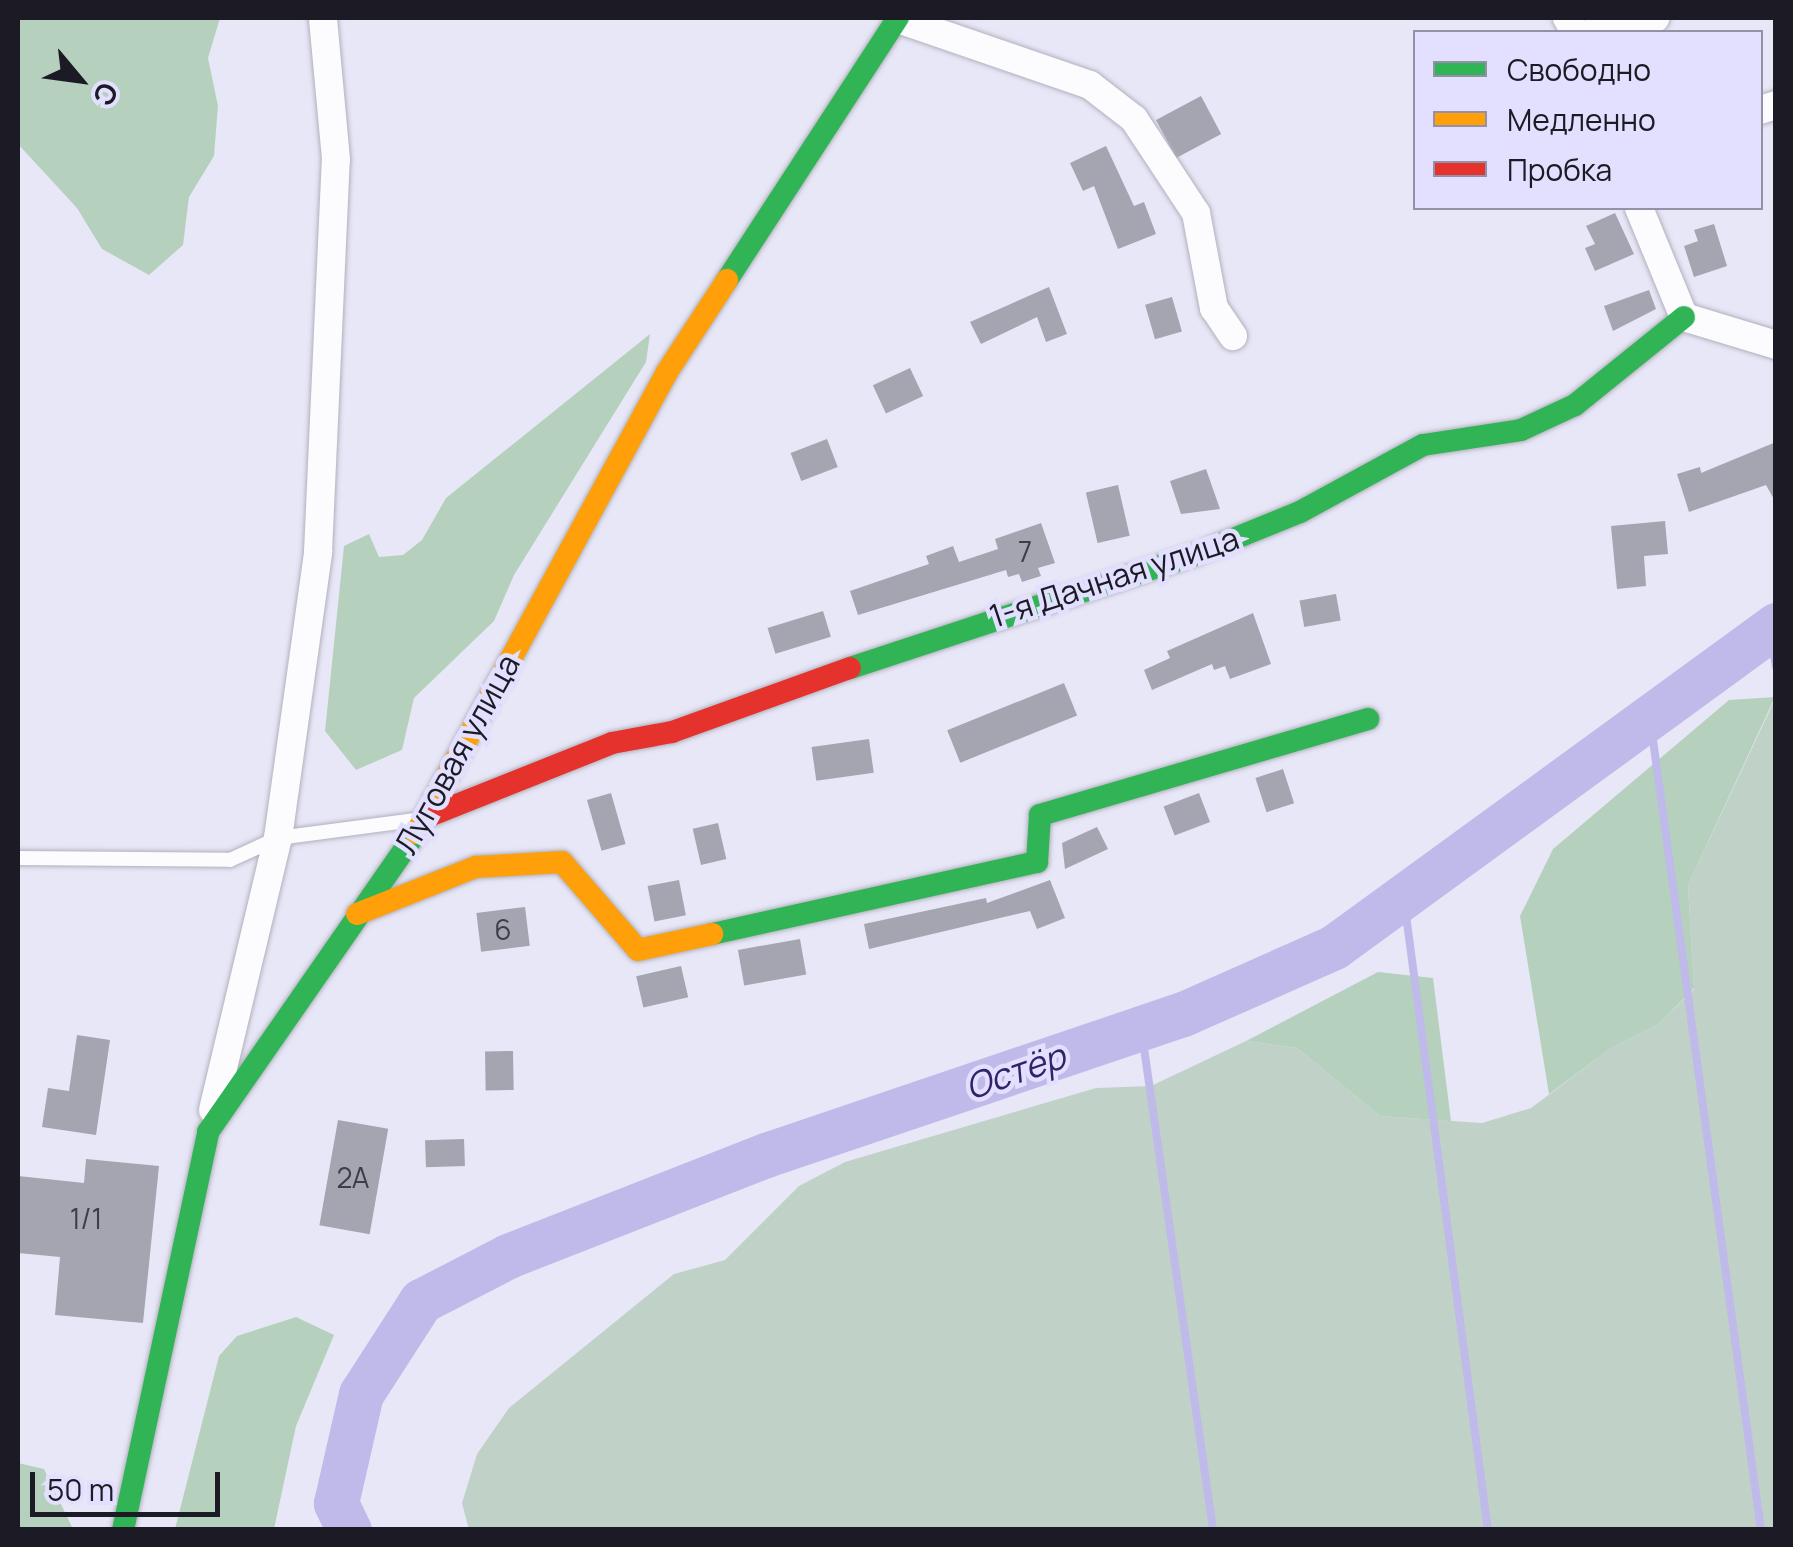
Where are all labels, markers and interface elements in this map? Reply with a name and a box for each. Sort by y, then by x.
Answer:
north arrow [30,30,130,130]
legend [1413,30,1763,210]
text: Свободно [1507,49,1651,90]
text: С [85,76,128,113]
text: Медленно [1507,99,1656,140]
text: Пробка [1507,149,1612,190]
street label: 1-я Дачная улица [984,519,1244,635]
house number: 7 [1018,534,1032,568]
street label: Луговая улица [386,648,528,860]
house number: 6 [494,912,512,946]
water label: Остёр [959,1034,1071,1108]
house number: 2А [336,1160,370,1194]
house number: 1/1 [70,1201,102,1235]
scale bar [35,1452,225,1514]
text: 50 m [47,1469,114,1510]

